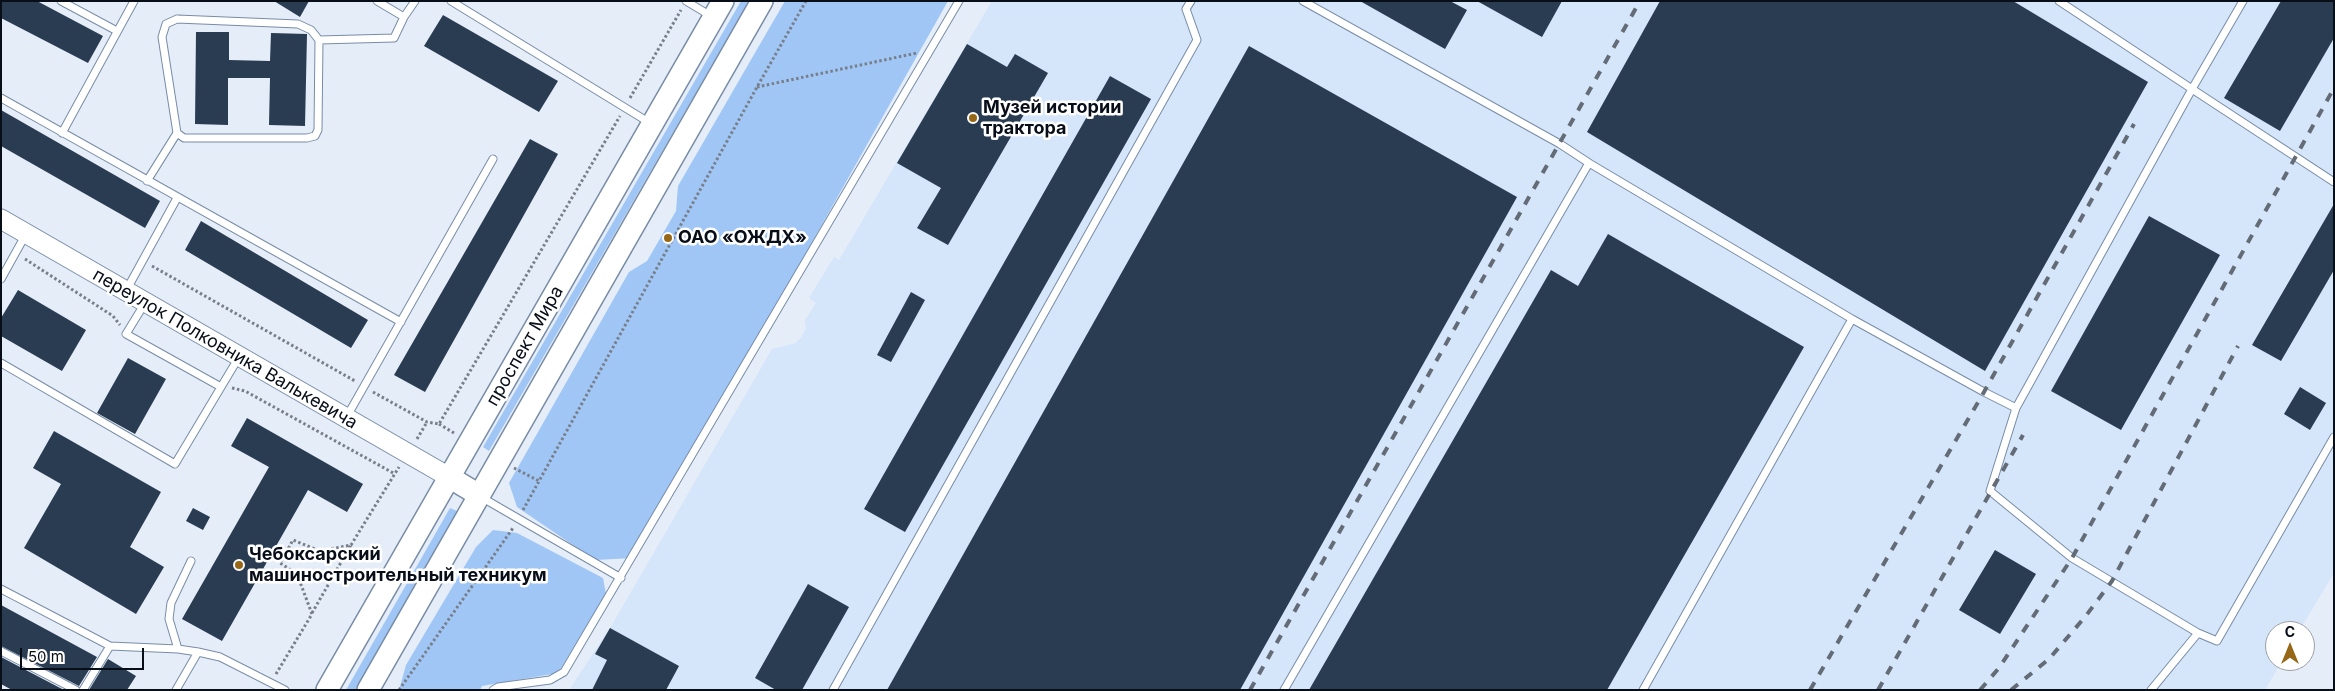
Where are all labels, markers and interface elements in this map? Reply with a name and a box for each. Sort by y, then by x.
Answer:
place label: Музей истории трактора [983,97,1121,140]
marker: Музей истории трактора [967,112,979,124]
place label: ОАО «ОЖДХ» [678,227,807,249]
marker: ОАО «ОЖДХ» [662,232,674,244]
street label: переулок Полковника Валькевича [89,264,361,434]
street label: проспект Мира [482,282,568,410]
place label: Чебоксарский машиностроительный техникум [249,544,547,586]
marker: Чебоксарский машиностроительный техникум [233,559,245,571]
north arrow [2265,621,2315,671]
text: С [2285,623,2295,640]
scale bar [22,638,146,670]
text: 50 m [28,647,64,666]

